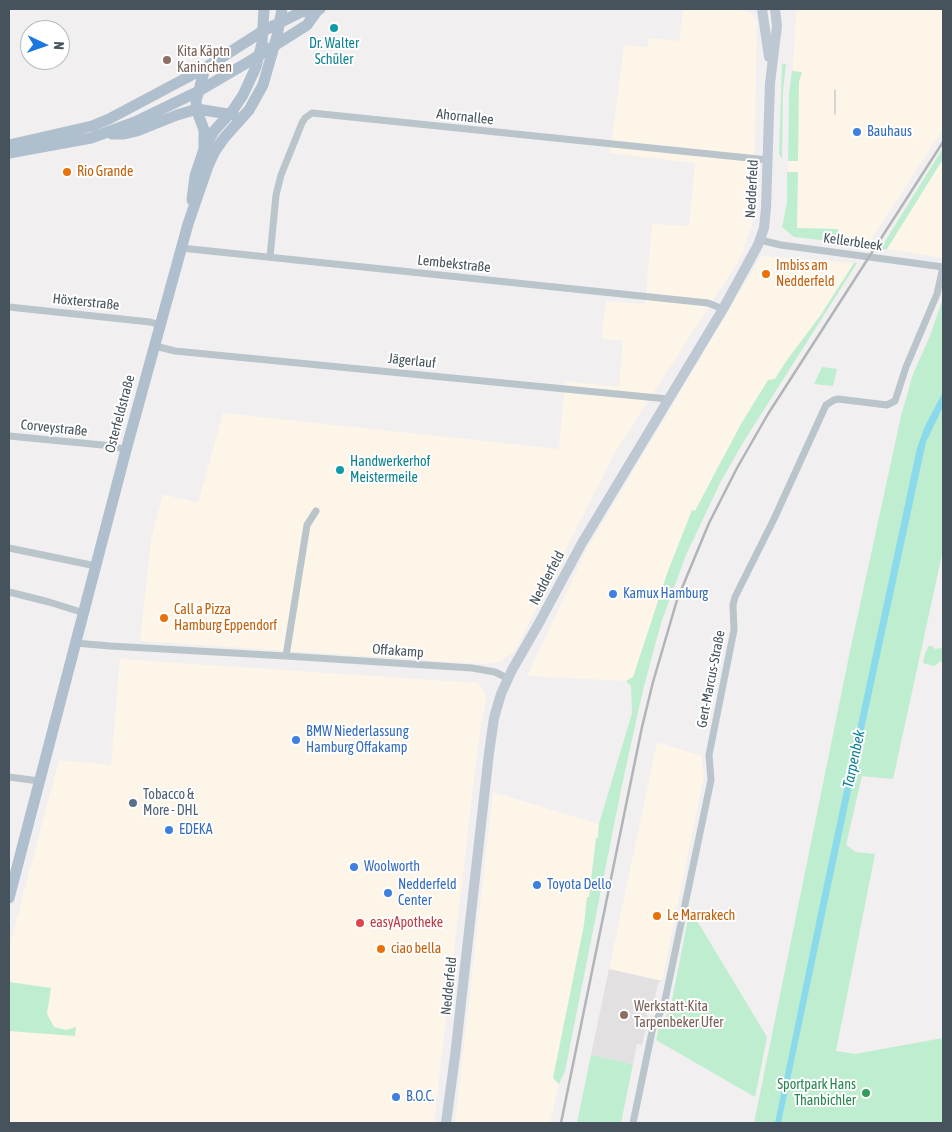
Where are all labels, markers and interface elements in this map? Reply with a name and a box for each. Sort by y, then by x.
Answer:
north arrow [20,20,70,70]
marker: Dr. Walter Schüler [328,22,340,34]
place label: Dr. Walter Schüler [309,36,359,68]
text: N [51,41,67,50]
place label: Kita Käptn Kaninchen [177,44,232,76]
marker: Kita Käptn Kaninchen [161,54,173,66]
street label: Ahornallee [435,106,495,128]
place label: Bauhaus [867,124,912,140]
marker: Bauhaus [851,126,863,138]
street label: Nedderfeld [742,159,762,219]
place label: Rio Grande [77,164,133,180]
marker: Rio Grande [61,166,73,178]
street label: Kellerbleek [822,230,884,254]
street label: Lembekstraße [417,252,491,276]
place label: Imbiss am Nedderfeld [776,258,835,290]
marker: Imbiss am Nedderfeld [760,268,772,280]
street label: Höxterstraße [52,290,120,314]
street label: Jägerlauf [387,350,437,372]
street label: Osterfeldstraße [102,373,138,455]
street label: Corveystraße [20,416,88,440]
place label: Handwerkerhof Meistermeile [350,454,430,487]
marker: Handwerkerhof Meistermeile [334,464,346,476]
street label: Nedderfeld [526,548,568,608]
place label: Kamux Hamburg [623,586,708,602]
marker: Kamux Hamburg [607,588,619,600]
place label: Call a Pizza Hamburg Eppendorf [174,602,277,634]
marker: Call a Pizza Hamburg Eppendorf [158,612,170,624]
street label: Gert-Marcus-Straße [693,629,729,729]
street label: Offakamp [372,641,424,661]
place label: BMW Niederlassung Hamburg Offakamp [306,724,409,756]
water label: Tarpenbek [839,728,869,790]
marker: BMW Niederlassung Hamburg Offakamp [290,734,302,746]
place label: Tobacco & More - DHL [143,787,198,820]
marker: Tobacco & More - DHL [127,797,139,809]
place label: EDEKA [179,822,212,838]
marker: EDEKA [163,824,175,836]
place label: Woolworth [364,859,420,875]
marker: Woolworth [348,861,360,873]
place label: Nedderfeld Center [398,877,457,910]
place label: Toyota Dello [547,877,611,893]
marker: Toyota Dello [531,879,543,891]
marker: Nedderfeld Center [382,887,394,899]
place label: Le Marrakech [667,908,735,924]
marker: Le Marrakech [651,910,663,922]
place label: easyApotheke [370,915,443,931]
marker: easyApotheke [354,917,366,929]
place label: ciao bella [391,941,441,957]
marker: ciao bella [375,943,387,955]
street label: Nedderfeld [438,956,460,1016]
place label: Werkstatt-Kita Tarpenbeker Ufer [634,999,723,1032]
marker: Werkstatt-Kita Tarpenbeker Ufer [618,1009,630,1021]
place label: Sportpark Hans Thanbichler [777,1077,856,1110]
marker: Sportpark Hans Thanbichler [860,1087,872,1099]
place label: B.O.C. [406,1089,434,1105]
marker: B.O.C. [390,1091,402,1103]

